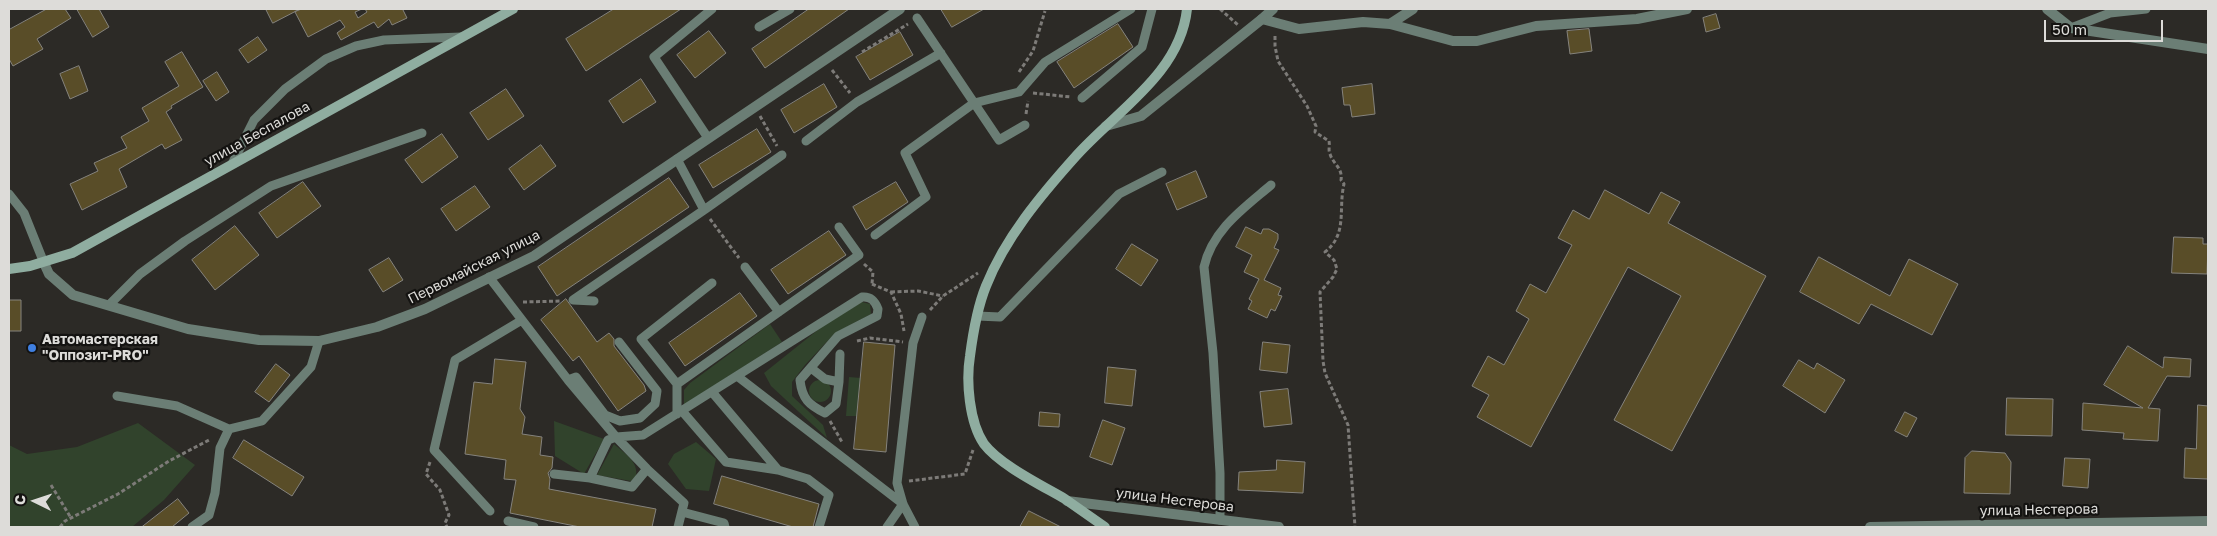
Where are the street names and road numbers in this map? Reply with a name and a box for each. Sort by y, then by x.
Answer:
street label: улица Беспалова [201,98,313,170]
street label: Первомайская улица [405,226,543,308]
street label: улица Нестерова [1115,484,1235,516]
street label: улица Нестерова [1980,501,2098,519]

